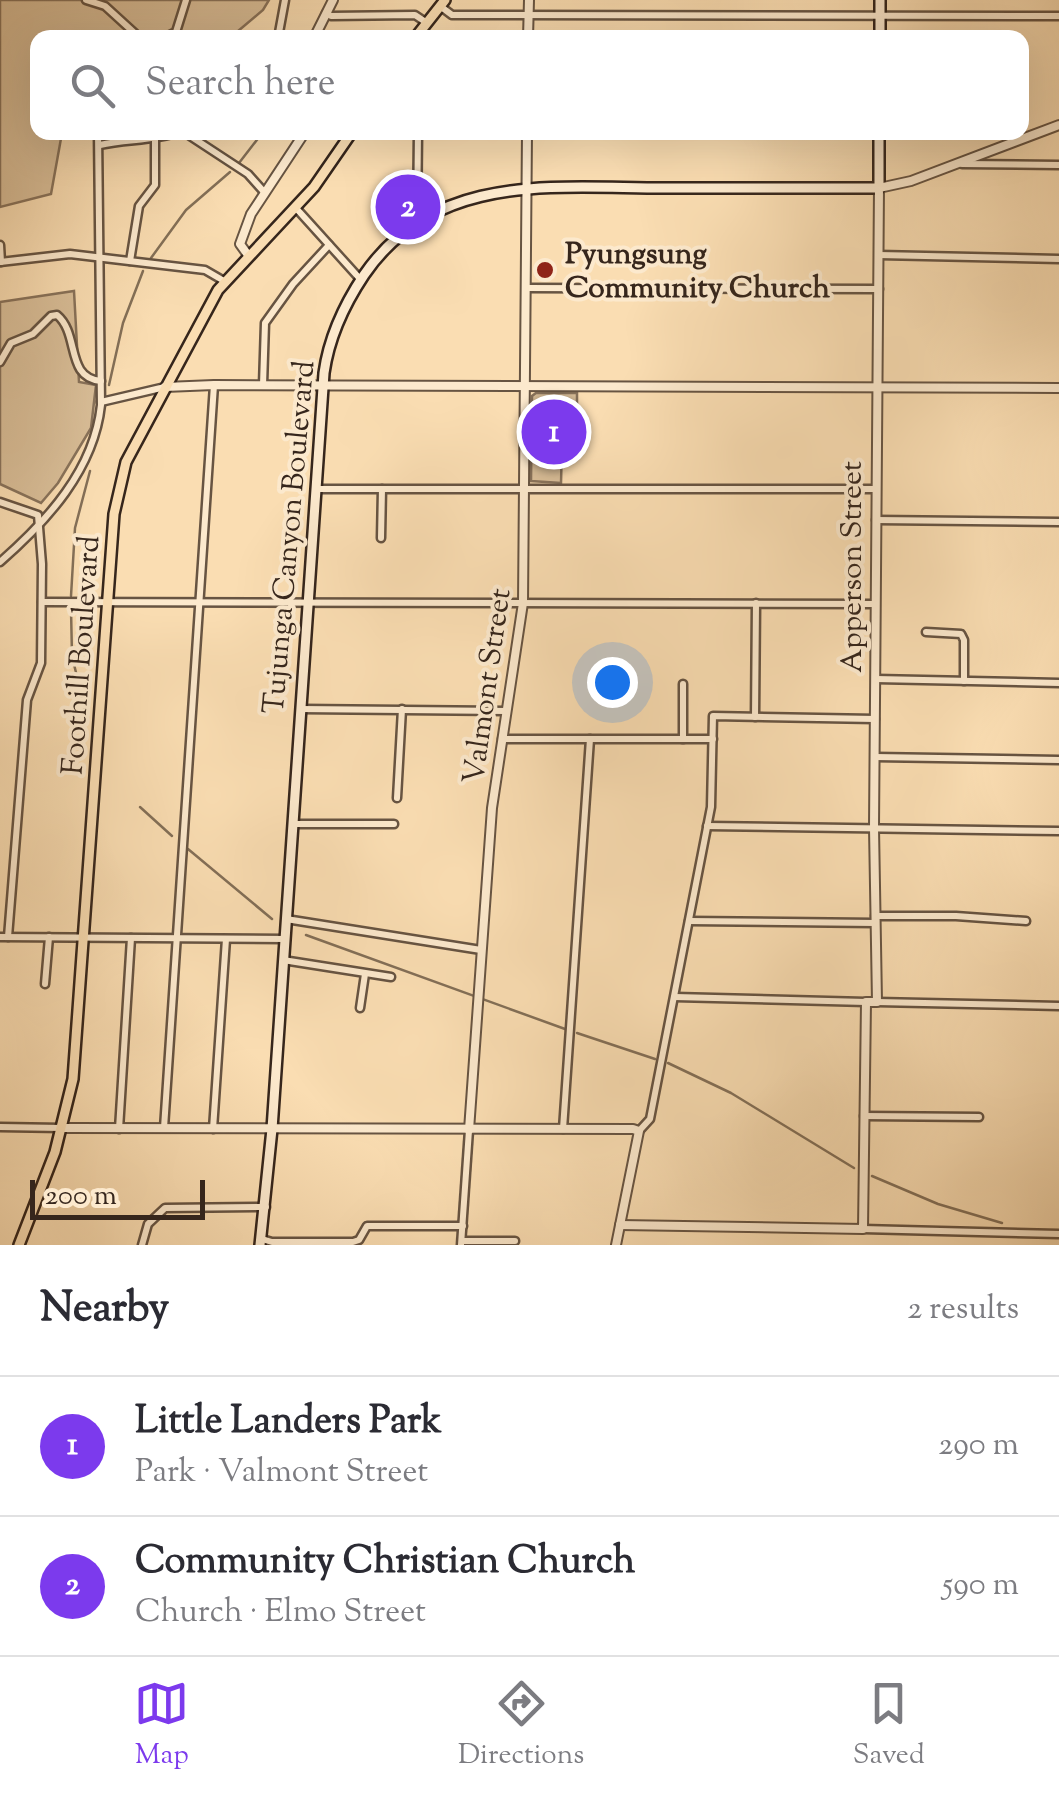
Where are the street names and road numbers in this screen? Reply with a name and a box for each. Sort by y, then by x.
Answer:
street label: Tujunga Canyon Boulevard [254,359,327,716]
street label: Apperson Street [832,461,875,673]
street label: Foothill Boulevard [53,534,112,776]
street label: Valmont Street [453,586,523,787]

